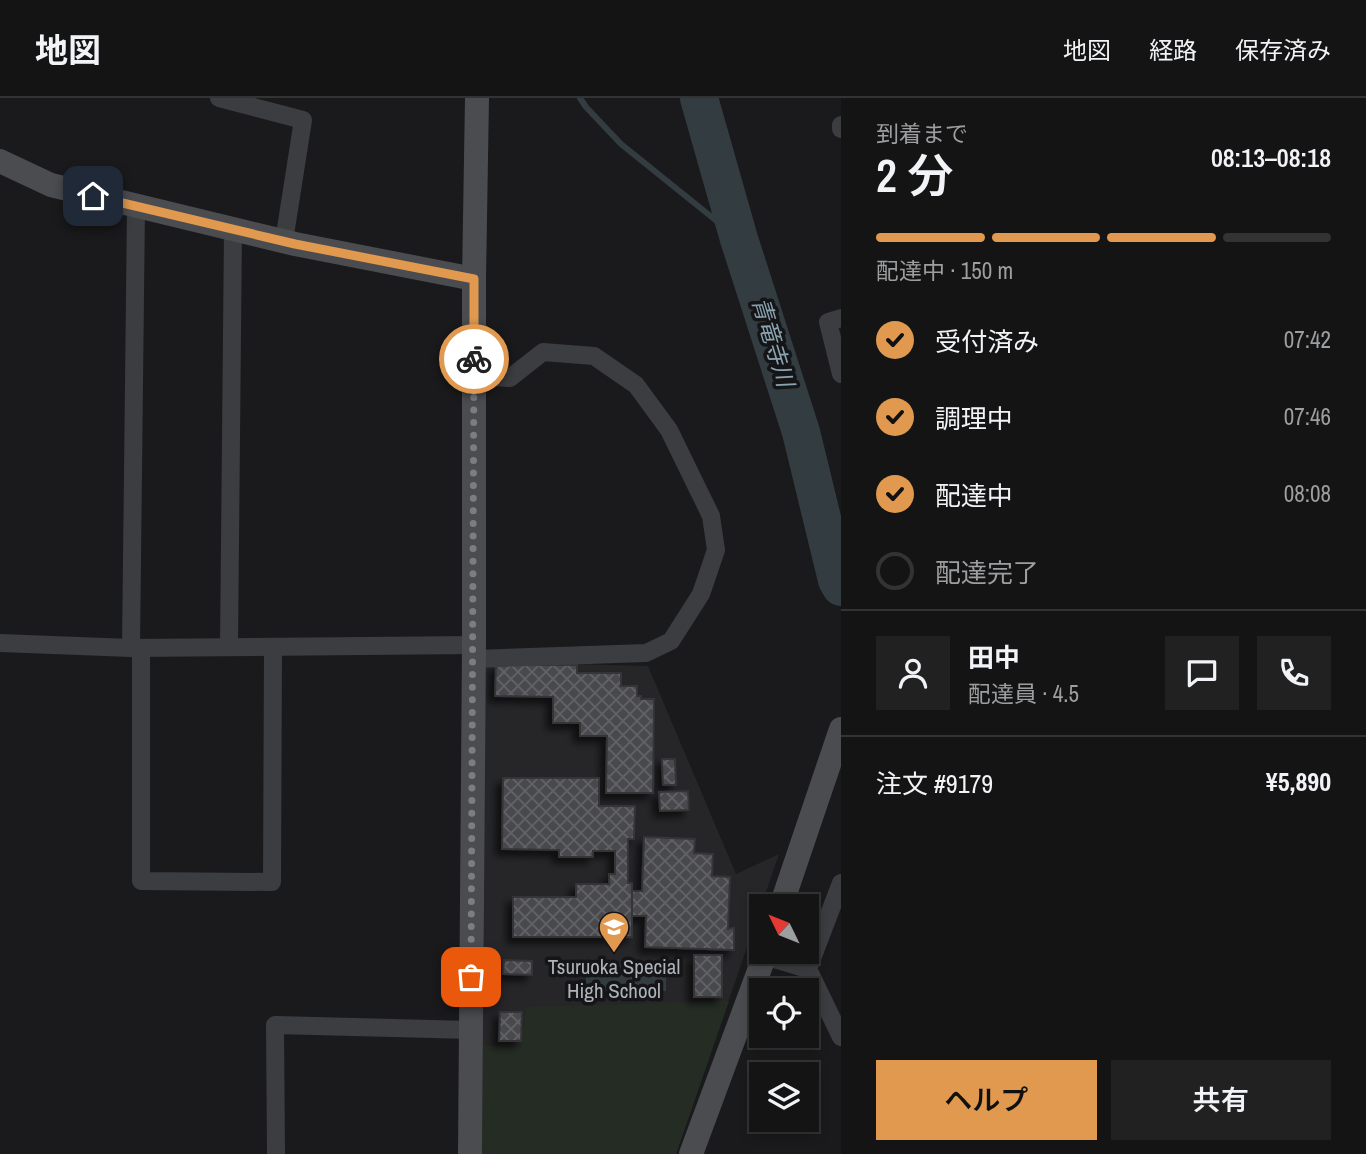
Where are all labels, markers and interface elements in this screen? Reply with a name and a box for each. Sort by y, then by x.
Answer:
text: 地図 [35,28,101,72]
text: 地図 [1063,34,1111,66]
text: 経路 [1149,34,1197,66]
text: 保存済み [1235,34,1331,66]
text: 到着まで [876,118,968,149]
text: 08:13–08:18 [1211,140,1331,175]
text: 2 分 [876,144,953,206]
pin [63,166,123,226]
icon: home [74,177,112,215]
text: 配達中 · 150 m [876,255,1013,286]
water label: 青竜寺川 [745,293,803,393]
icon: check [876,321,914,359]
courier [439,324,509,394]
text: 受付済み [935,324,1039,359]
text: 07:42 [1284,324,1331,355]
icon: bike [455,340,493,378]
icon: check [876,398,914,436]
text: 調理中 [935,401,1013,436]
text: 07:46 [1284,401,1331,432]
icon: check [876,475,914,513]
text: 配達中 [935,478,1013,513]
text: 08:08 [1284,478,1331,509]
text: 配達完了 [935,555,1039,590]
button: person [876,636,950,710]
button: chat [1165,636,1239,710]
button: phone [1257,636,1331,710]
text: 田中 [968,640,1020,675]
text: 配達員 · 4.5 [968,678,1079,709]
text: ¥5,890 [1266,764,1331,799]
text: 注文 #9179 [876,766,993,801]
north arrow [749,894,819,964]
map controls [749,894,819,1132]
school or university icon: Tsuruoka Special High School [597,910,631,954]
pin [441,947,501,1007]
place label: Tsuruoka Special High School [548,952,680,1005]
icon: bag [452,958,490,996]
button: locate [749,978,819,1048]
button: ヘルプ [876,1060,1097,1140]
button: 共有 [1111,1060,1331,1140]
button: layers [749,1062,819,1132]

